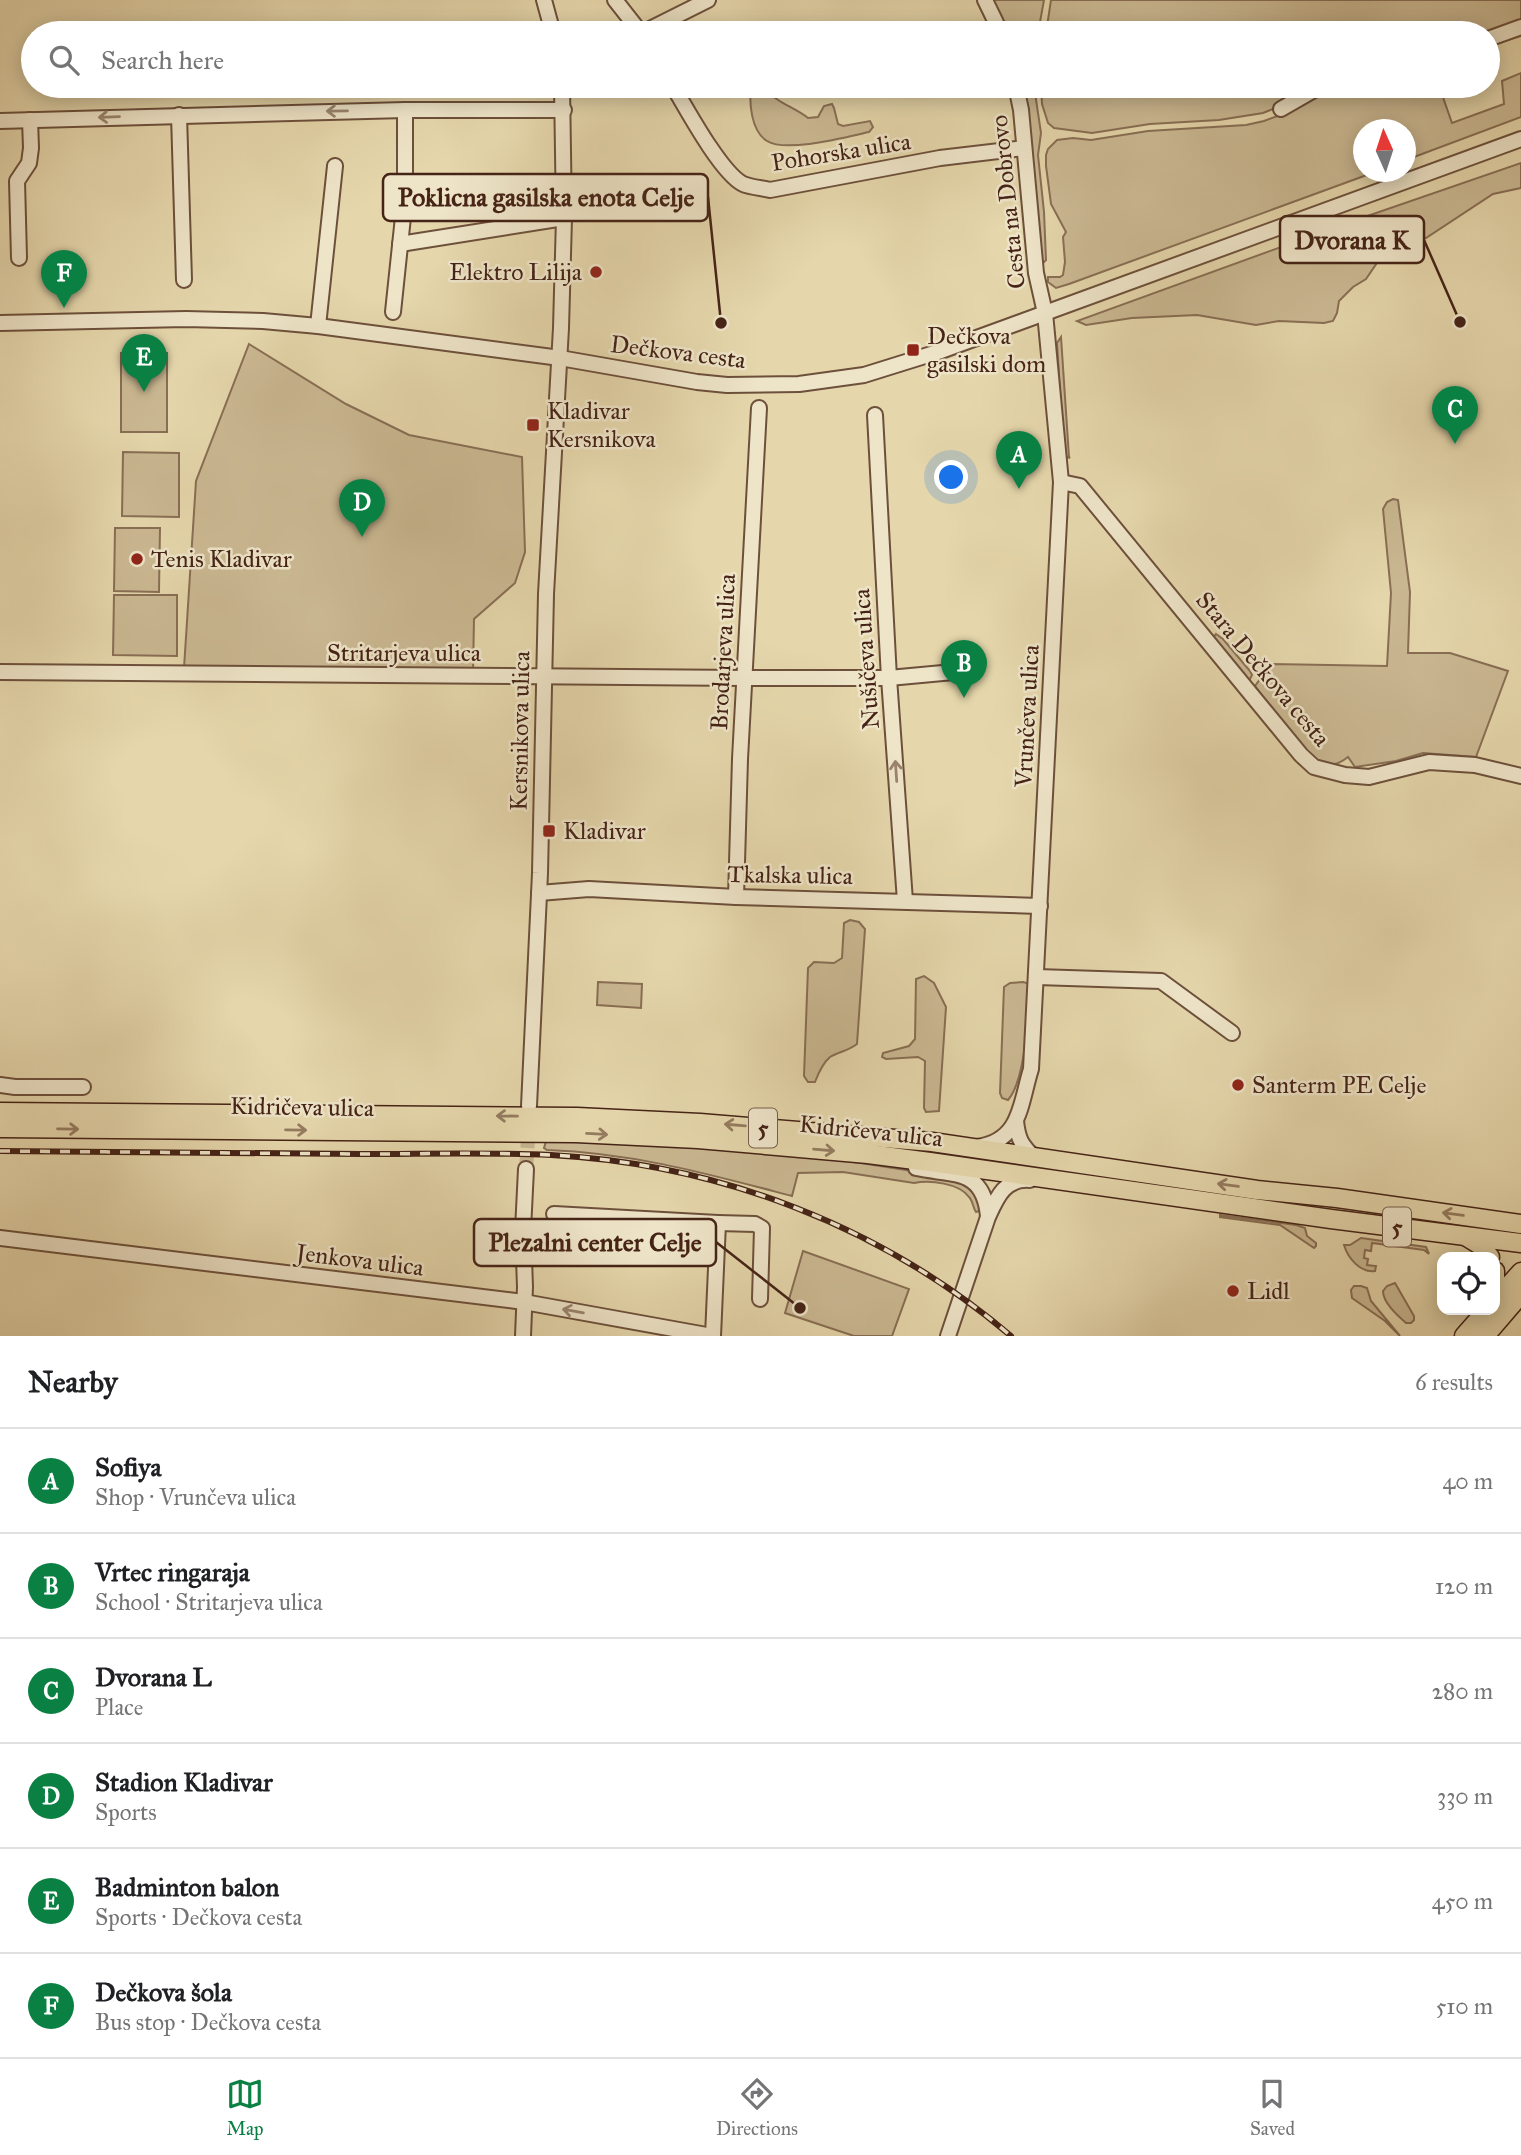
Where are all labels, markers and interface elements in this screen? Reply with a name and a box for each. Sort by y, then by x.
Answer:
search box [21,21,1500,98]
icon: search [45,41,83,79]
text: Search here [101,44,224,76]
one-way arrow [325,104,348,118]
one-way arrow [98,111,121,124]
street label: Cesta na Dobrovo [984,114,1032,290]
north arrow [1353,119,1416,182]
street label: Pohorska ulica [769,126,914,178]
callout: Poklicna gasilska enota Celje [383,174,708,221]
text: Poklicna gasilska enota Celje [398,181,695,214]
callout: Dvorana K [1280,216,1424,263]
text: Dvorana K [1294,224,1411,256]
pin: F [41,250,87,308]
place label: Elektro Lilija [449,257,583,287]
marker: Elektro Lilija [588,264,604,280]
place label: Dečkova gasilski dom [927,321,1046,379]
street label: Dečkova cesta [609,329,748,375]
pin: E [121,334,167,392]
marker: Dečkova gasilski dom [905,342,921,358]
pin: C [1432,386,1478,444]
place label: Kladivar Kersnikova [547,396,657,454]
marker: Kladivar Kersnikova [525,417,541,433]
pin: A [996,431,1042,489]
your location [934,460,968,494]
pin: D [339,479,385,537]
place label: Tenis Kladivar [151,544,292,574]
marker: Tenis Kladivar [129,551,145,567]
street label: Brodarjeva ulica [704,572,742,731]
street label: Stara Dečkova cesta [1189,585,1337,753]
street label: Nušičeva ulica [846,587,886,730]
street label: Stritarjeva ulica [327,638,482,668]
pin: B [941,640,987,698]
street label: Vrunčeva ulica [1008,643,1046,789]
street label: Kersnikova ulica [504,650,536,811]
one-way arrow [890,759,903,782]
place label: Kladivar [563,816,646,846]
marker: Kladivar [541,823,557,839]
street label: Tkalska ulica [727,859,854,891]
place label: Santerm PE Celje [1252,1070,1426,1100]
marker: Santerm PE Celje [1230,1077,1246,1093]
street label: Kidričeva ulica [230,1091,375,1123]
road number: 5 [749,1108,777,1148]
one-way arrow [496,1109,519,1123]
street label: Kidričeva ulica [798,1109,945,1154]
one-way arrow [724,1118,746,1131]
one-way arrow [56,1122,79,1136]
one-way arrow [284,1124,307,1137]
one-way arrow [585,1128,607,1141]
one-way arrow [812,1144,834,1157]
one-way arrow [1217,1179,1240,1192]
one-way arrow [1443,1207,1465,1220]
road number: 5 [1383,1208,1411,1246]
callout: Plezalni center Celje [474,1219,716,1266]
text: Plezalni center Celje [488,1226,702,1258]
street label: Jenkova ulica [292,1237,426,1283]
map controls [1437,1252,1500,1315]
button: locate [1437,1252,1500,1315]
place label: Lidl [1247,1276,1290,1306]
marker: Lidl [1225,1283,1241,1299]
one-way arrow [562,1304,585,1317]
text: Nearby [28,1364,118,1400]
text: 6 results [1415,1368,1493,1396]
text: Sofiya [95,1451,161,1483]
text: A [43,1467,59,1495]
text: 40 m [1443,1467,1493,1495]
text: Shop · Vrunčeva ulica [95,1483,296,1511]
text: Vrtec ringaraja [95,1556,250,1588]
text: B [43,1572,59,1600]
text: 120 m [1435,1572,1493,1600]
text: School · Stritarjeva ulica [95,1588,323,1616]
text: Dvorana L [95,1661,212,1693]
text: C [43,1677,59,1705]
text: 280 m [1432,1677,1493,1705]
text: Place [95,1693,143,1721]
text: Stadion Kladivar [95,1766,273,1798]
text: D [42,1782,60,1810]
text: 330 m [1437,1782,1493,1810]
text: Sports [95,1798,157,1826]
text: Badminton balon [95,1871,279,1903]
text: E [43,1887,59,1915]
text: 450 m [1432,1887,1493,1915]
text: Sports · Dečkova cesta [95,1903,302,1931]
text: Dečkova šola [95,1976,232,2008]
text: F [43,1992,59,2020]
text: 510 m [1436,1992,1493,2020]
text: Bus stop · Dečkova cesta [95,2008,321,2036]
tab: Map [226,2075,264,2140]
tab: Directions [716,2075,798,2140]
tab: Saved [1250,2075,1295,2140]

